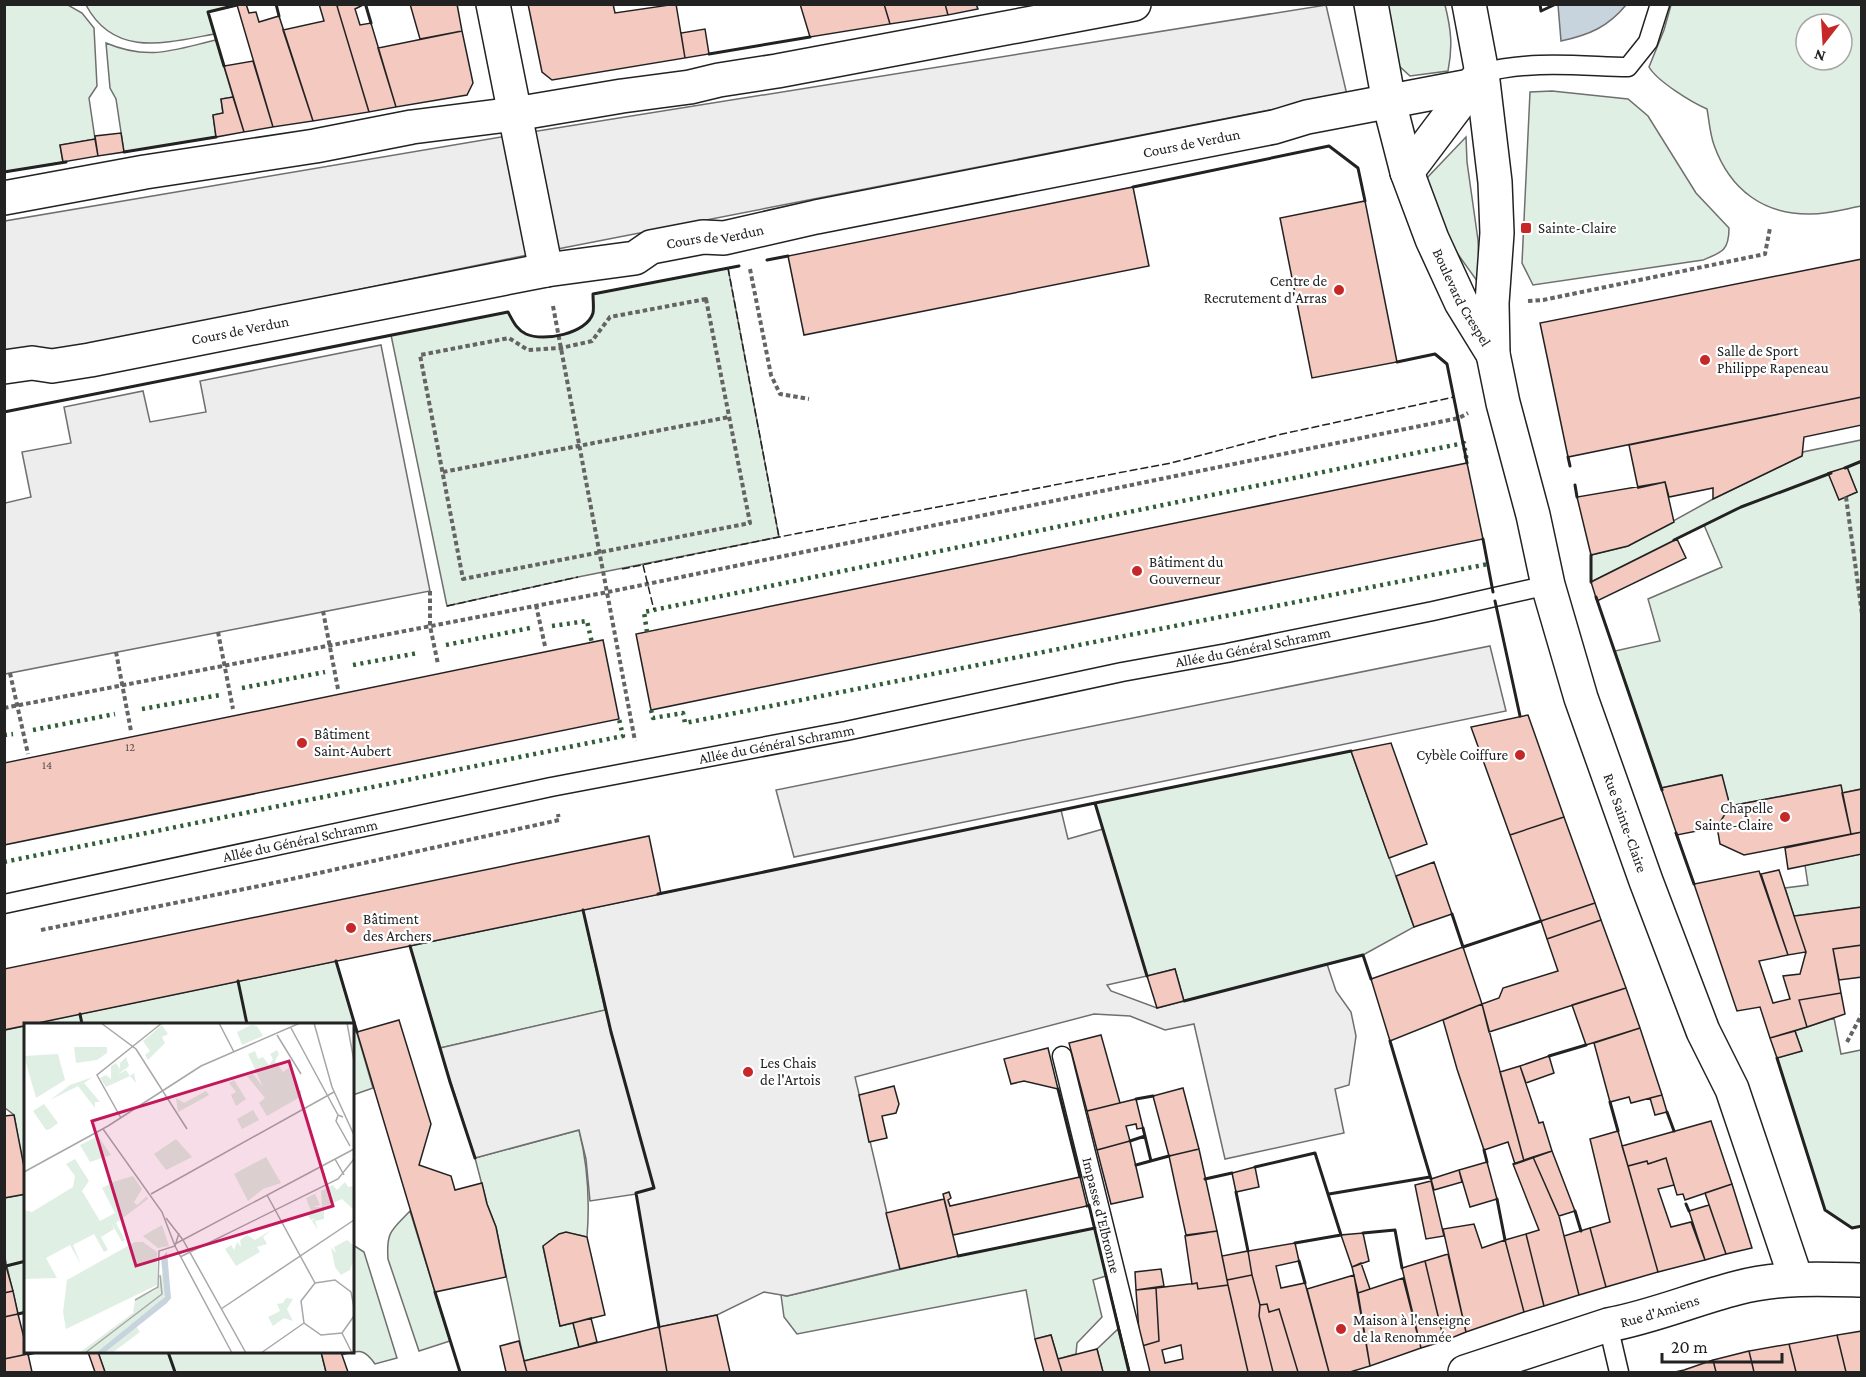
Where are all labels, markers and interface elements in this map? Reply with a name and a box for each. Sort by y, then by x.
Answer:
north arrow [1794,12,1854,72]
text: N [1812,46,1827,66]
street label: Cours de Verdun [1141,126,1242,161]
place label: Sainte-Claire [1538,220,1617,236]
street label: Cours de Verdun [665,221,765,252]
marker: Sainte-Claire [1519,221,1533,235]
street label: Boulevard Crespel [1429,246,1494,349]
place label: Centre de Recrutement d'Arras [1204,273,1327,306]
marker: Centre de Recrutement d'Arras [1332,283,1346,297]
street label: Cours de Verdun [190,313,290,348]
place label: Salle de Sport Philippe Rapeneau [1717,343,1829,377]
marker: Salle de Sport Philippe Rapeneau [1698,353,1712,367]
place label: Bâtiment du Gouverneur [1149,554,1223,587]
marker: Bâtiment du Gouverneur [1130,564,1144,578]
street label: Allée du Général Schramm [1174,624,1332,670]
street label: Allée du Général Schramm [697,721,856,767]
place label: Bâtiment Saint-Aubert [314,726,392,759]
marker: Bâtiment Saint-Aubert [295,736,309,750]
house number: 12 [125,740,135,754]
place label: Cybèle Coiffure [1416,747,1508,764]
marker: Cybèle Coiffure [1513,748,1527,762]
house number: 14 [42,758,52,772]
street label: Rue Sainte-Claire [1600,771,1650,875]
place label: Chapelle Sainte-Claire [1695,800,1773,833]
marker: Chapelle Sainte-Claire [1778,810,1792,824]
street label: Allée du Général Schramm [221,816,379,865]
place label: Bâtiment des Archers [363,911,432,944]
marker: Bâtiment des Archers [344,921,358,935]
inset map [24,1023,354,1353]
place label: Les Chais de l'Artois [760,1055,821,1088]
marker: Les Chais de l'Artois [741,1065,755,1079]
street label: Impasse d'Elbronne [1079,1156,1123,1275]
street label: Rue d'Amiens [1618,1292,1701,1330]
place label: Maison à l'enseigne de la Renommée [1353,1312,1471,1345]
marker: Maison à l'enseigne de la Renommée [1334,1322,1348,1336]
scale bar [1662,1326,1782,1364]
text: 20 m [1671,1337,1708,1357]

